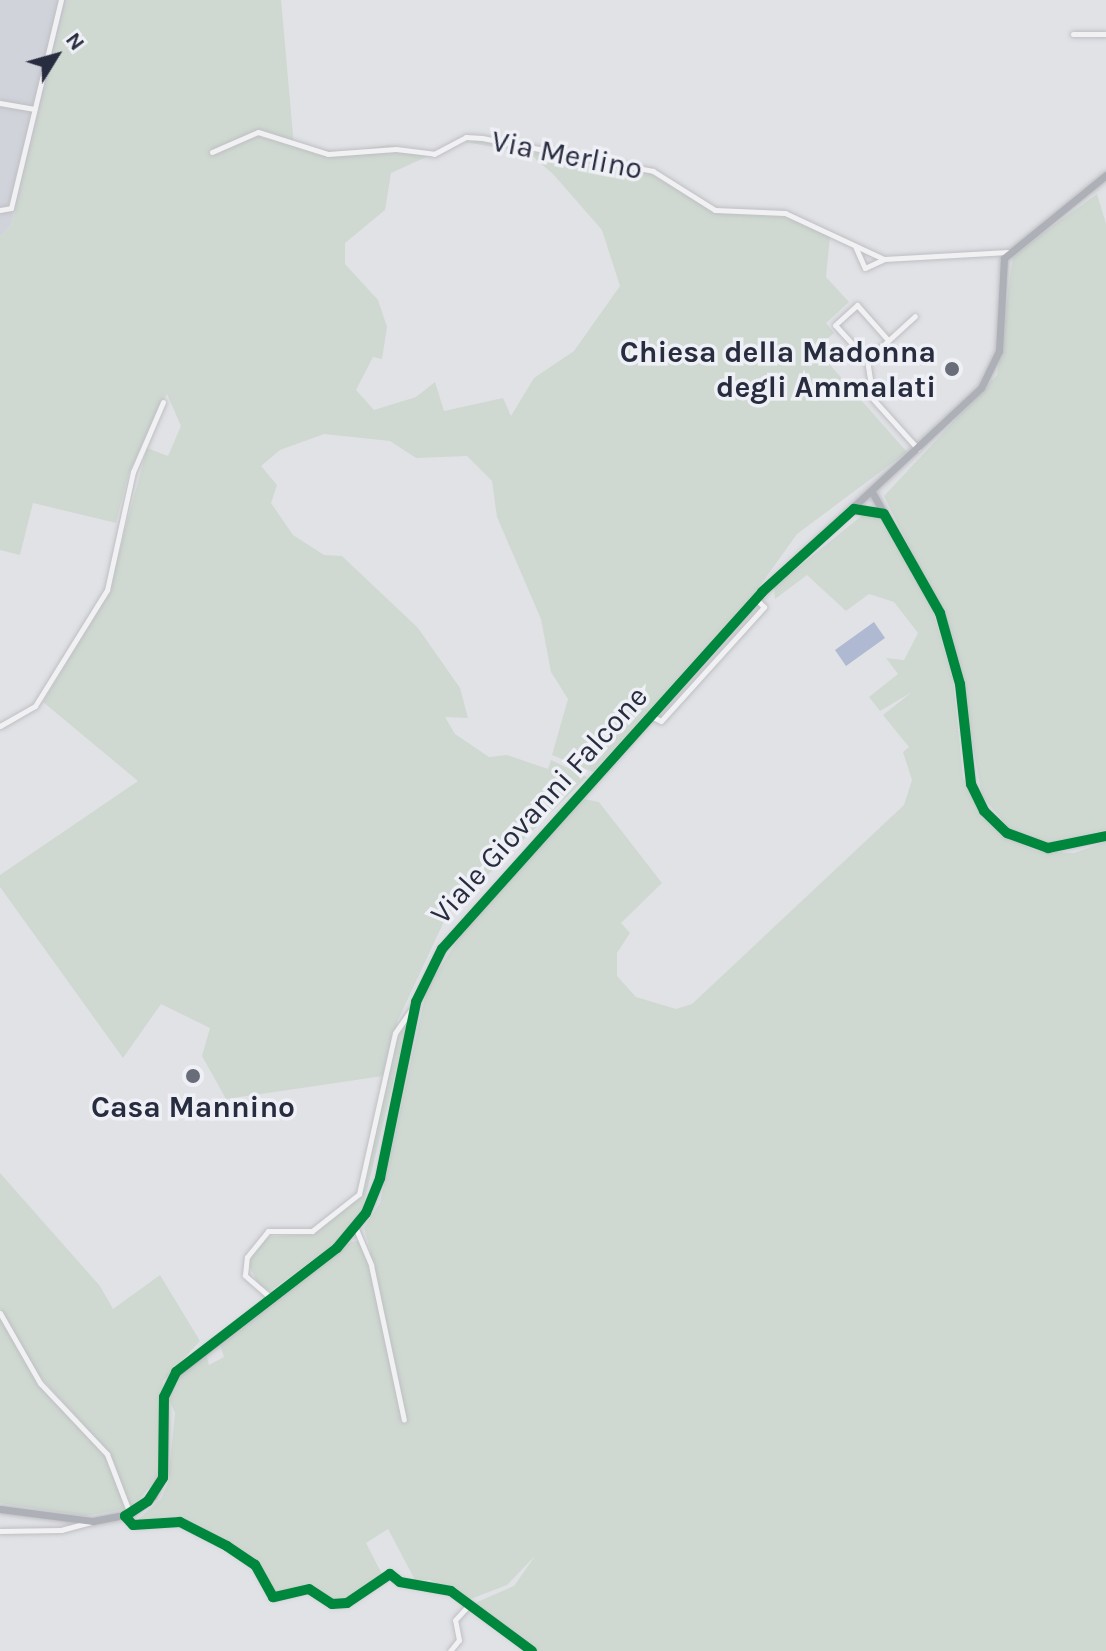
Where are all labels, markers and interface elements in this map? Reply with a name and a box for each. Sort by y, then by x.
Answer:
north arrow [16,16,96,96]
text: N [60,27,90,56]
street label: Via Merlino [488,123,646,187]
place label: Chiesa della Madonna degli Ammalati [620,334,936,404]
marker: Chiesa della Madonna degli Ammalati [943,360,961,378]
street label: Viale Giovanni Falcone [423,679,655,931]
marker: Casa Mannino [184,1067,202,1085]
place label: Casa Mannino [91,1089,295,1125]

